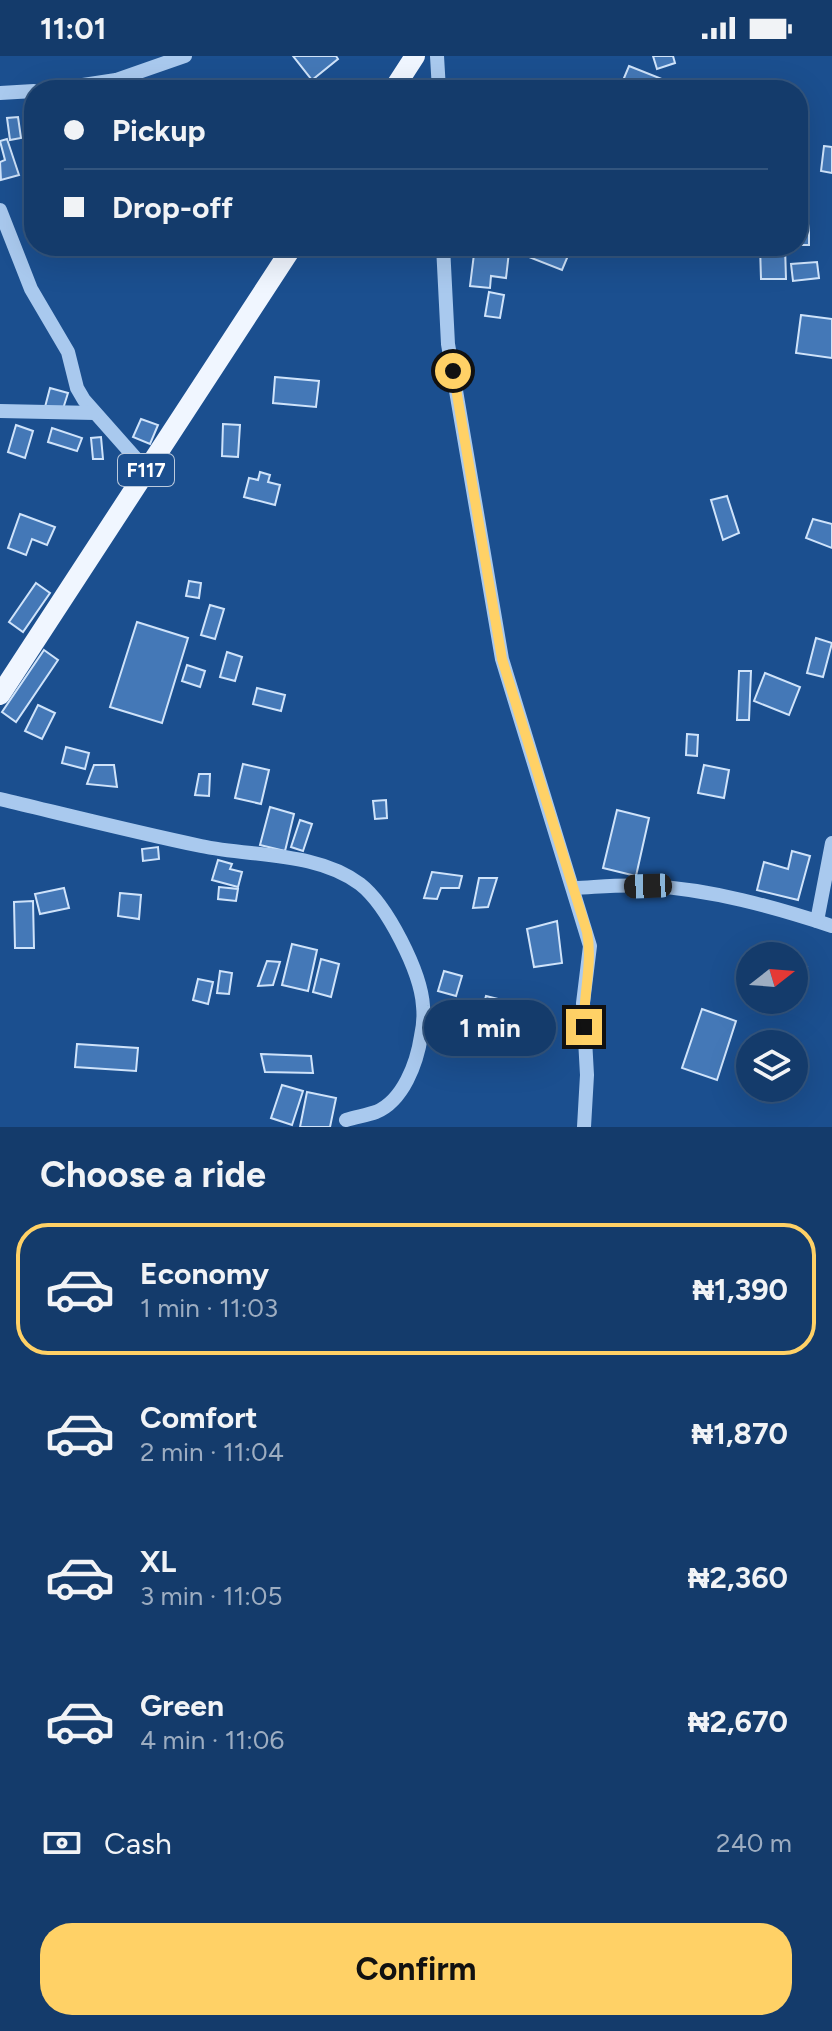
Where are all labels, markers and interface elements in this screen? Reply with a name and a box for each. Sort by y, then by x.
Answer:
text: 11:01 [40,10,106,47]
text: Pickup [112,112,206,149]
text: Drop-off [112,189,233,226]
route start [435,353,471,389]
road number: F117 [118,454,174,486]
car [624,873,672,899]
north arrow [736,942,808,1014]
map controls [736,942,808,1102]
callout: 1 min [424,999,556,1055]
route end [566,1009,602,1045]
text: 1 min [459,1012,521,1044]
button: layers [736,1030,808,1102]
text: Choose a ride [40,1153,266,1196]
icon: car [44,1253,116,1325]
text: Economy [140,1255,269,1292]
text: ₦1,390 [692,1271,788,1308]
text: 1 min · 11:03 [140,1292,278,1324]
icon: car [44,1397,116,1469]
text: Comfort [140,1399,258,1436]
text: ₦1,870 [691,1415,788,1452]
text: 2 min · 11:04 [140,1436,284,1468]
icon: car [44,1541,116,1613]
text: XL [140,1543,176,1580]
text: ₦2,360 [688,1559,788,1596]
text: 3 min · 11:05 [140,1580,282,1612]
icon: car [44,1685,116,1757]
text: Green [140,1687,224,1724]
text: ₦2,670 [688,1703,788,1740]
text: 4 min · 11:06 [140,1724,284,1756]
icon: cash [40,1821,84,1865]
text: Cash [104,1825,172,1862]
text: 240 m [716,1827,792,1859]
button: Confirm [40,1923,792,2015]

